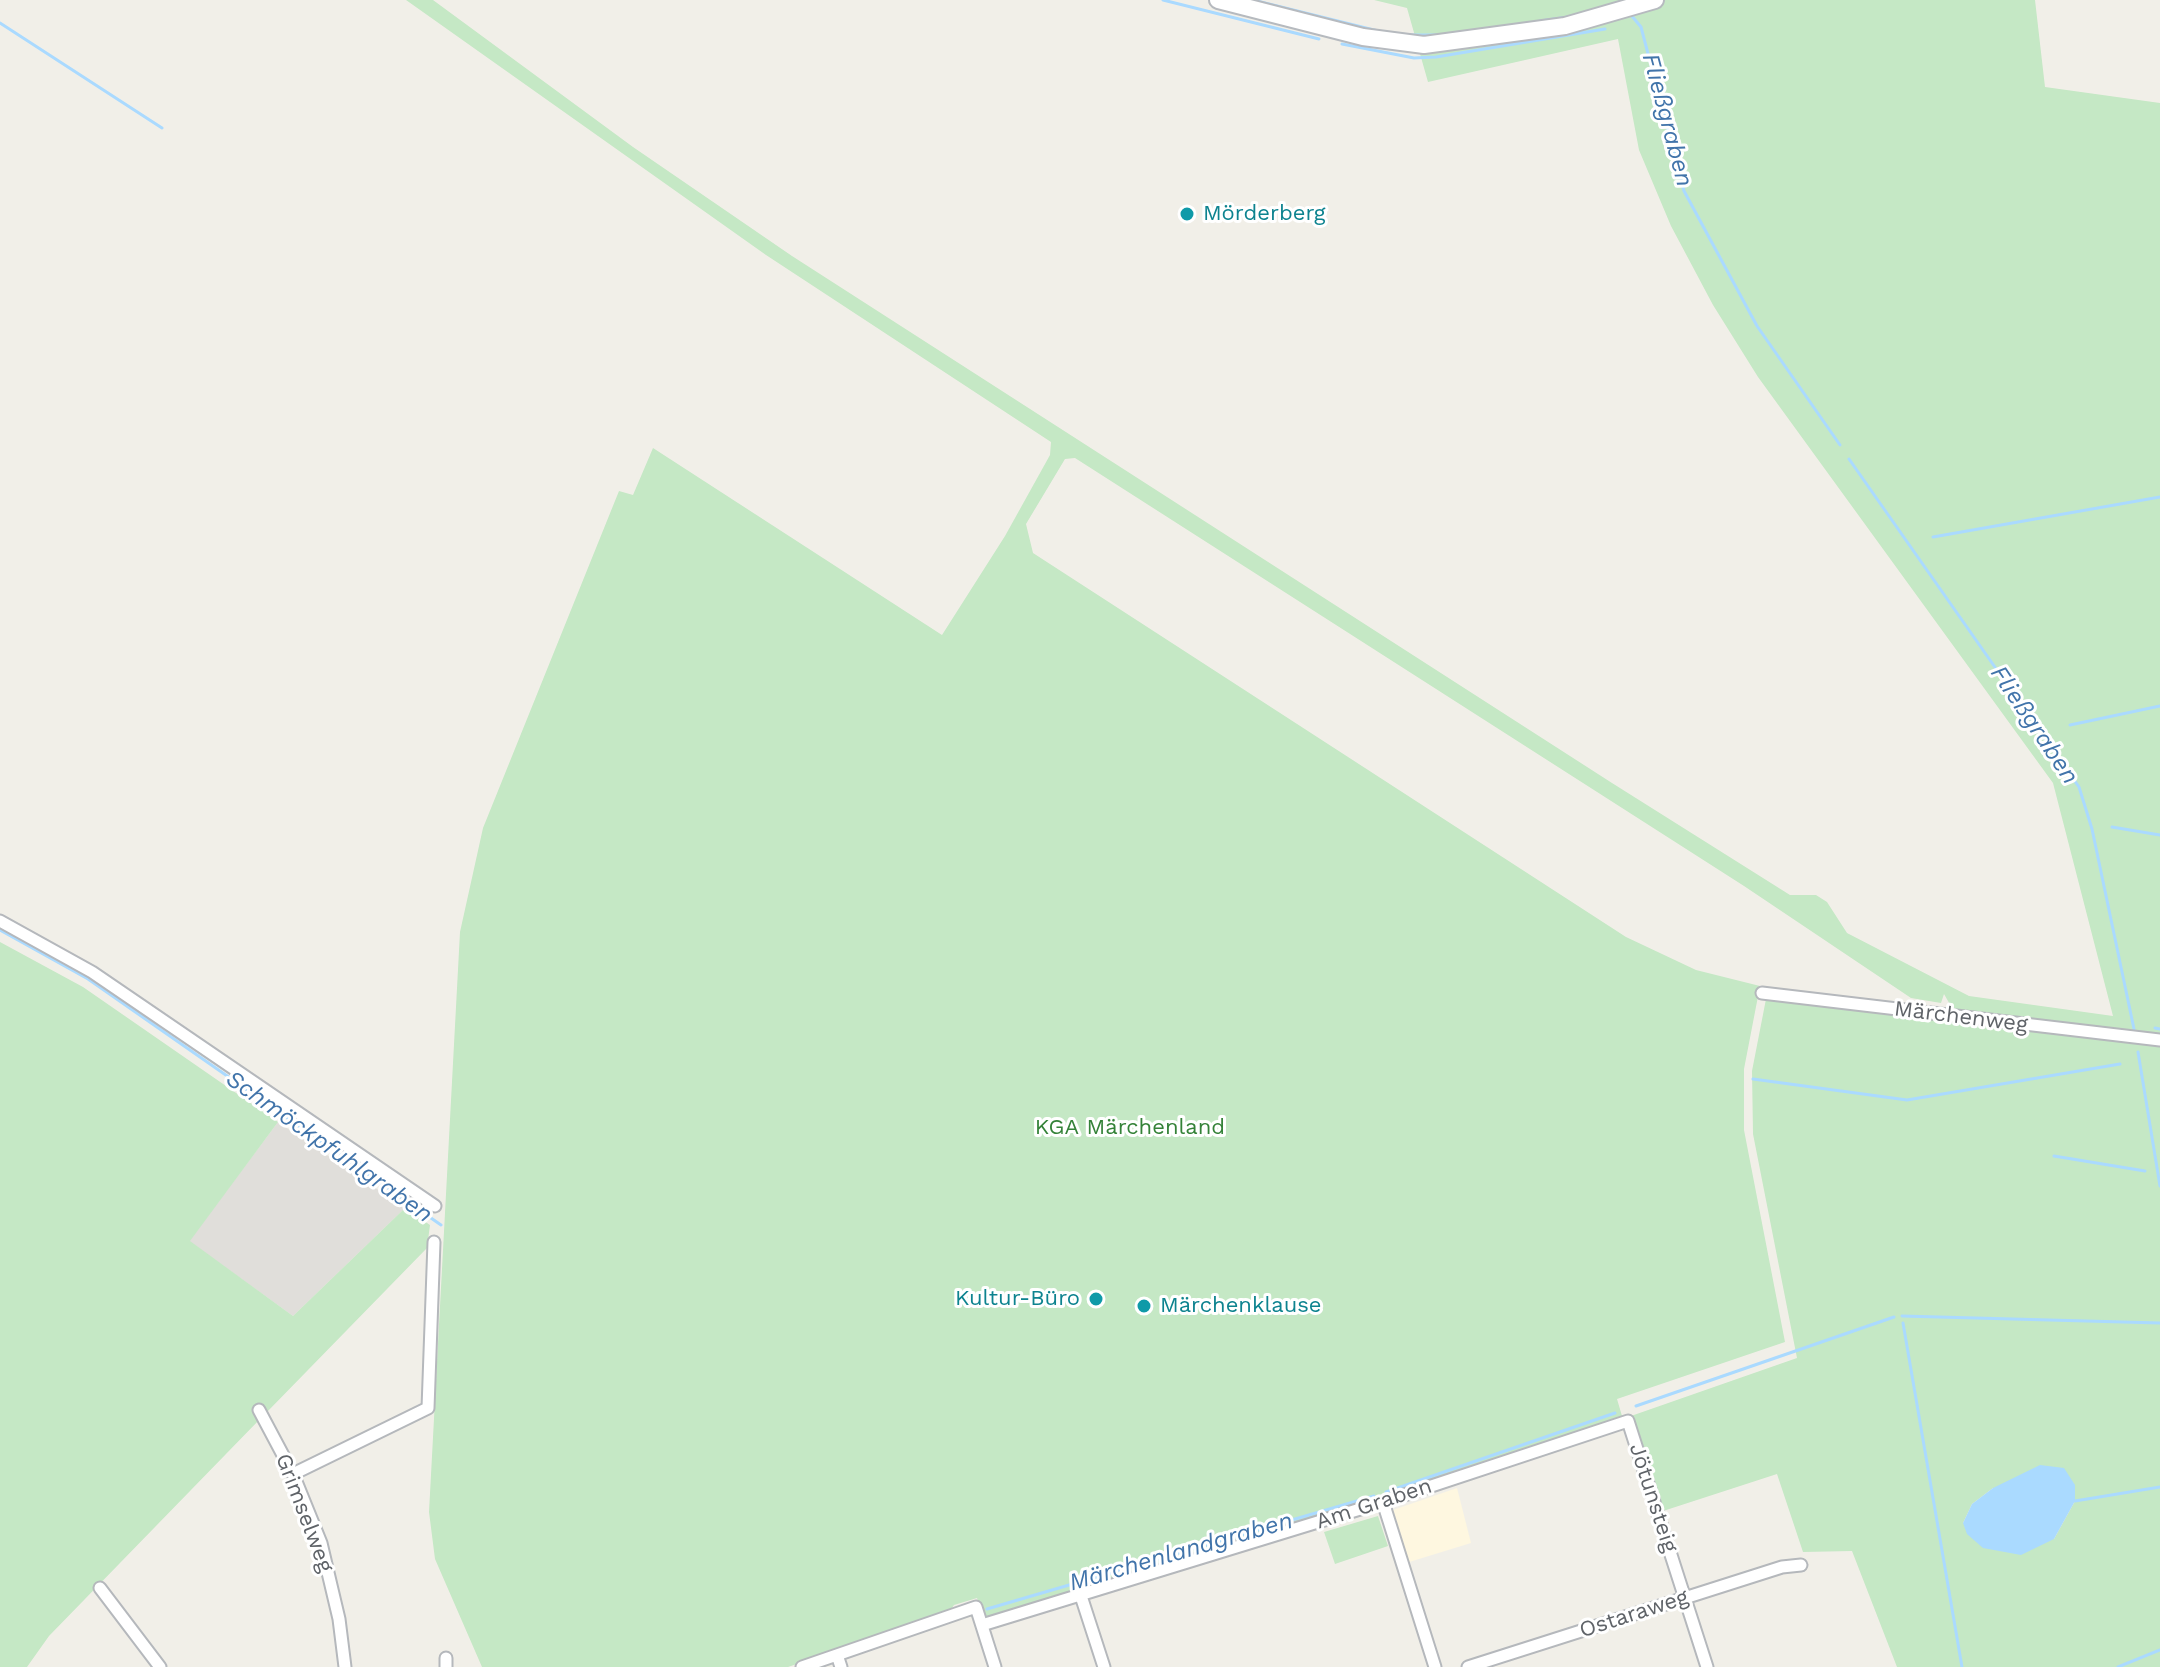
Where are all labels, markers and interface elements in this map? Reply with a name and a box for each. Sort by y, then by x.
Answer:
water label: Fließgraben [1635,50,1699,190]
place label: Mörderberg [1203,201,1326,227]
marker: Mörderberg [1178,205,1196,223]
water label: Fließgraben [1984,660,2084,790]
street label: Märchenweg [1893,996,2029,1038]
water label: Schmöckpfuhlgraben [220,1065,438,1229]
park label: KGA Märchenland [1035,1115,1225,1141]
place label: Kultur-Büro [955,1286,1080,1312]
marker: Kultur-Büro [1087,1290,1105,1308]
place label: Märchenklause [1160,1293,1322,1319]
marker: Märchenklause [1135,1297,1153,1315]
street label: Jötunsteig [1623,1440,1683,1556]
street label: Grimselweg [269,1450,339,1576]
street label: Am Graben [1313,1473,1435,1535]
water label: Märchenlandgraben [1066,1506,1296,1598]
street label: Ostaraweg [1576,1584,1692,1644]

